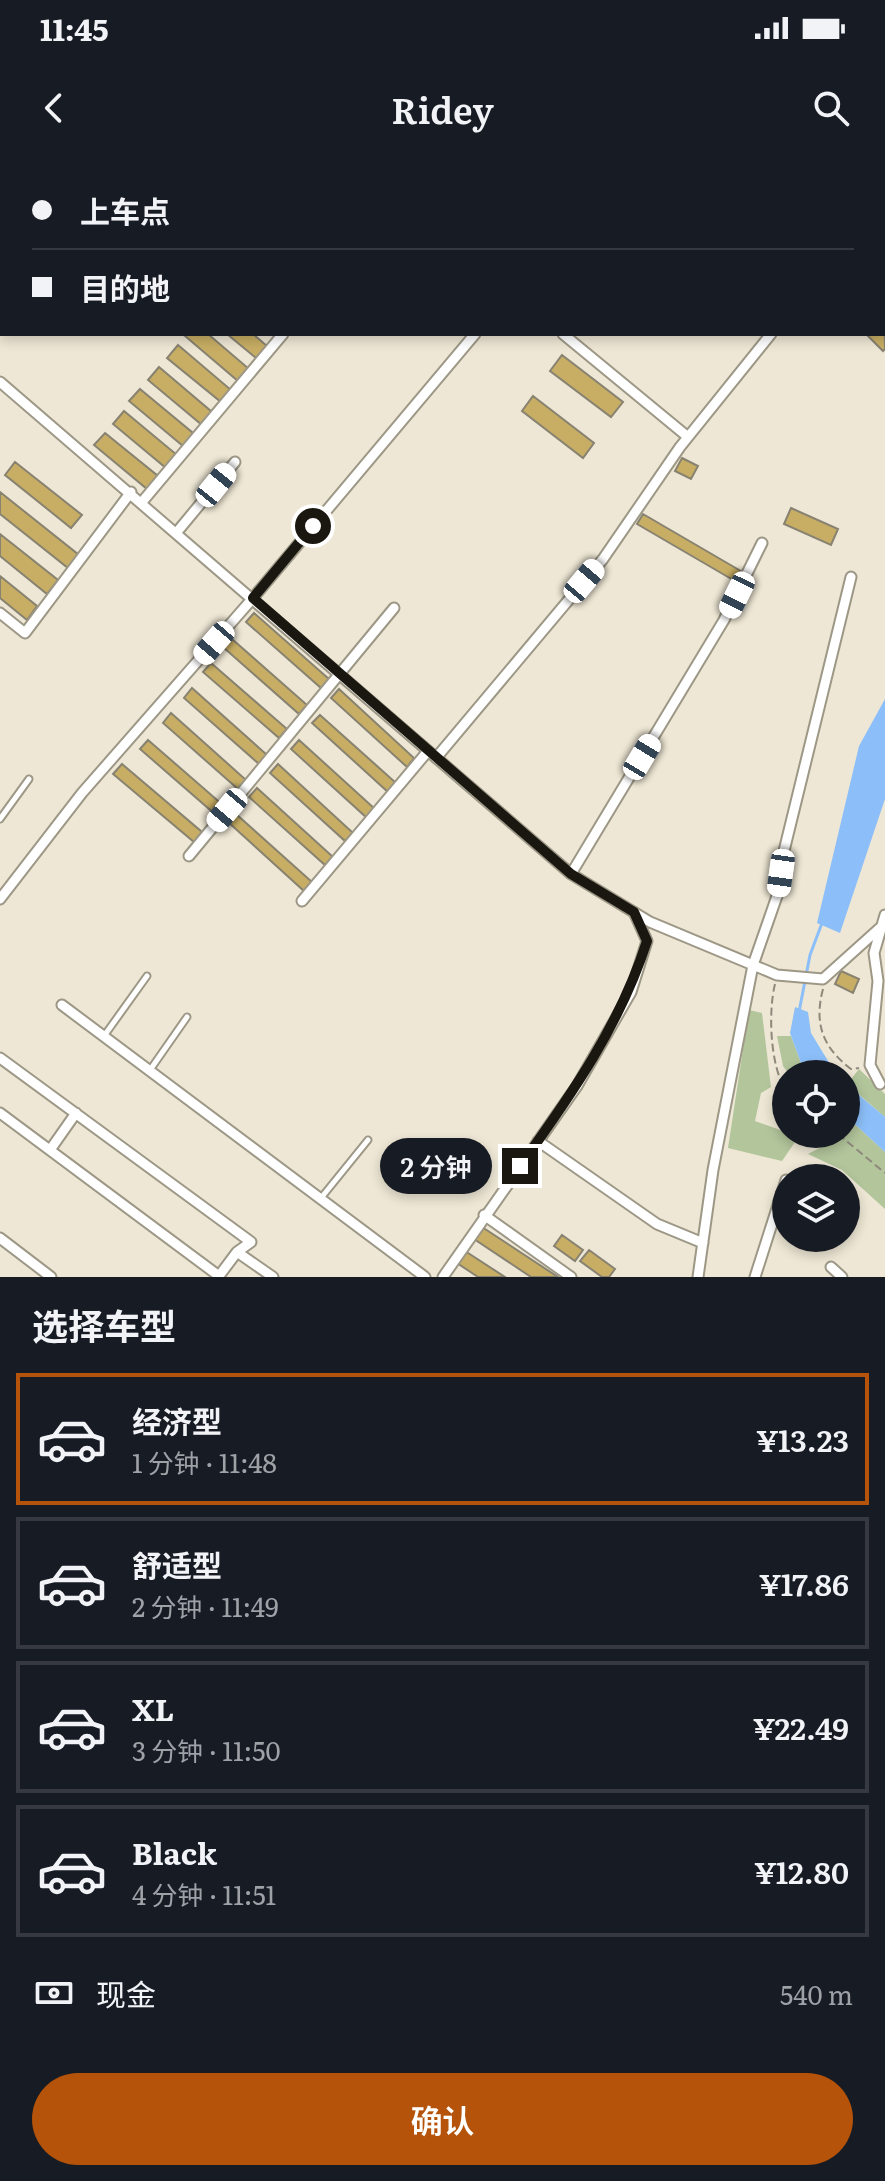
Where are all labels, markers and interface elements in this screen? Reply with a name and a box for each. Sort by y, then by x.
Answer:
text: 11:45 [40,6,109,50]
text: Ridey [391,82,494,135]
icon: back [32,86,76,130]
icon: search [809,86,853,130]
text: 上车点 [80,188,170,232]
text: 目的地 [80,265,170,309]
car [192,459,240,511]
route start [295,508,331,544]
car [559,555,609,607]
car [716,568,758,622]
car [189,617,239,669]
car [619,730,665,784]
car [202,784,252,836]
car [766,848,796,898]
map controls [772,1060,860,1252]
button: locate [772,1060,860,1148]
callout: 2 分钟 [380,1138,492,1194]
text: 2 分钟 [401,1146,471,1185]
route end [502,1148,538,1184]
button: layers [772,1164,860,1252]
text: 选择车型 [32,1298,176,1351]
text: 经济型 [132,1398,222,1442]
icon: car [36,1403,108,1475]
text: ¥13.23 [756,1417,849,1461]
text: 1 分钟 · 11:48 [132,1442,277,1481]
text: 舒适型 [132,1542,222,1586]
icon: car [36,1547,108,1619]
text: ¥17.86 [759,1561,849,1605]
text: 2 分钟 · 11:49 [132,1586,279,1625]
text: XL [132,1686,174,1730]
icon: car [36,1691,108,1763]
text: ¥22.49 [753,1705,849,1749]
text: 3 分钟 · 11:50 [132,1730,280,1769]
text: Black [132,1830,217,1874]
icon: car [36,1835,108,1907]
text: ¥12.80 [754,1849,849,1893]
text: 4 分钟 · 11:51 [132,1874,276,1913]
icon: cash [32,1971,76,2015]
text: 现金 [96,1971,156,2015]
text: 540 m [780,1974,853,2013]
button: 确认 [32,2073,853,2165]

